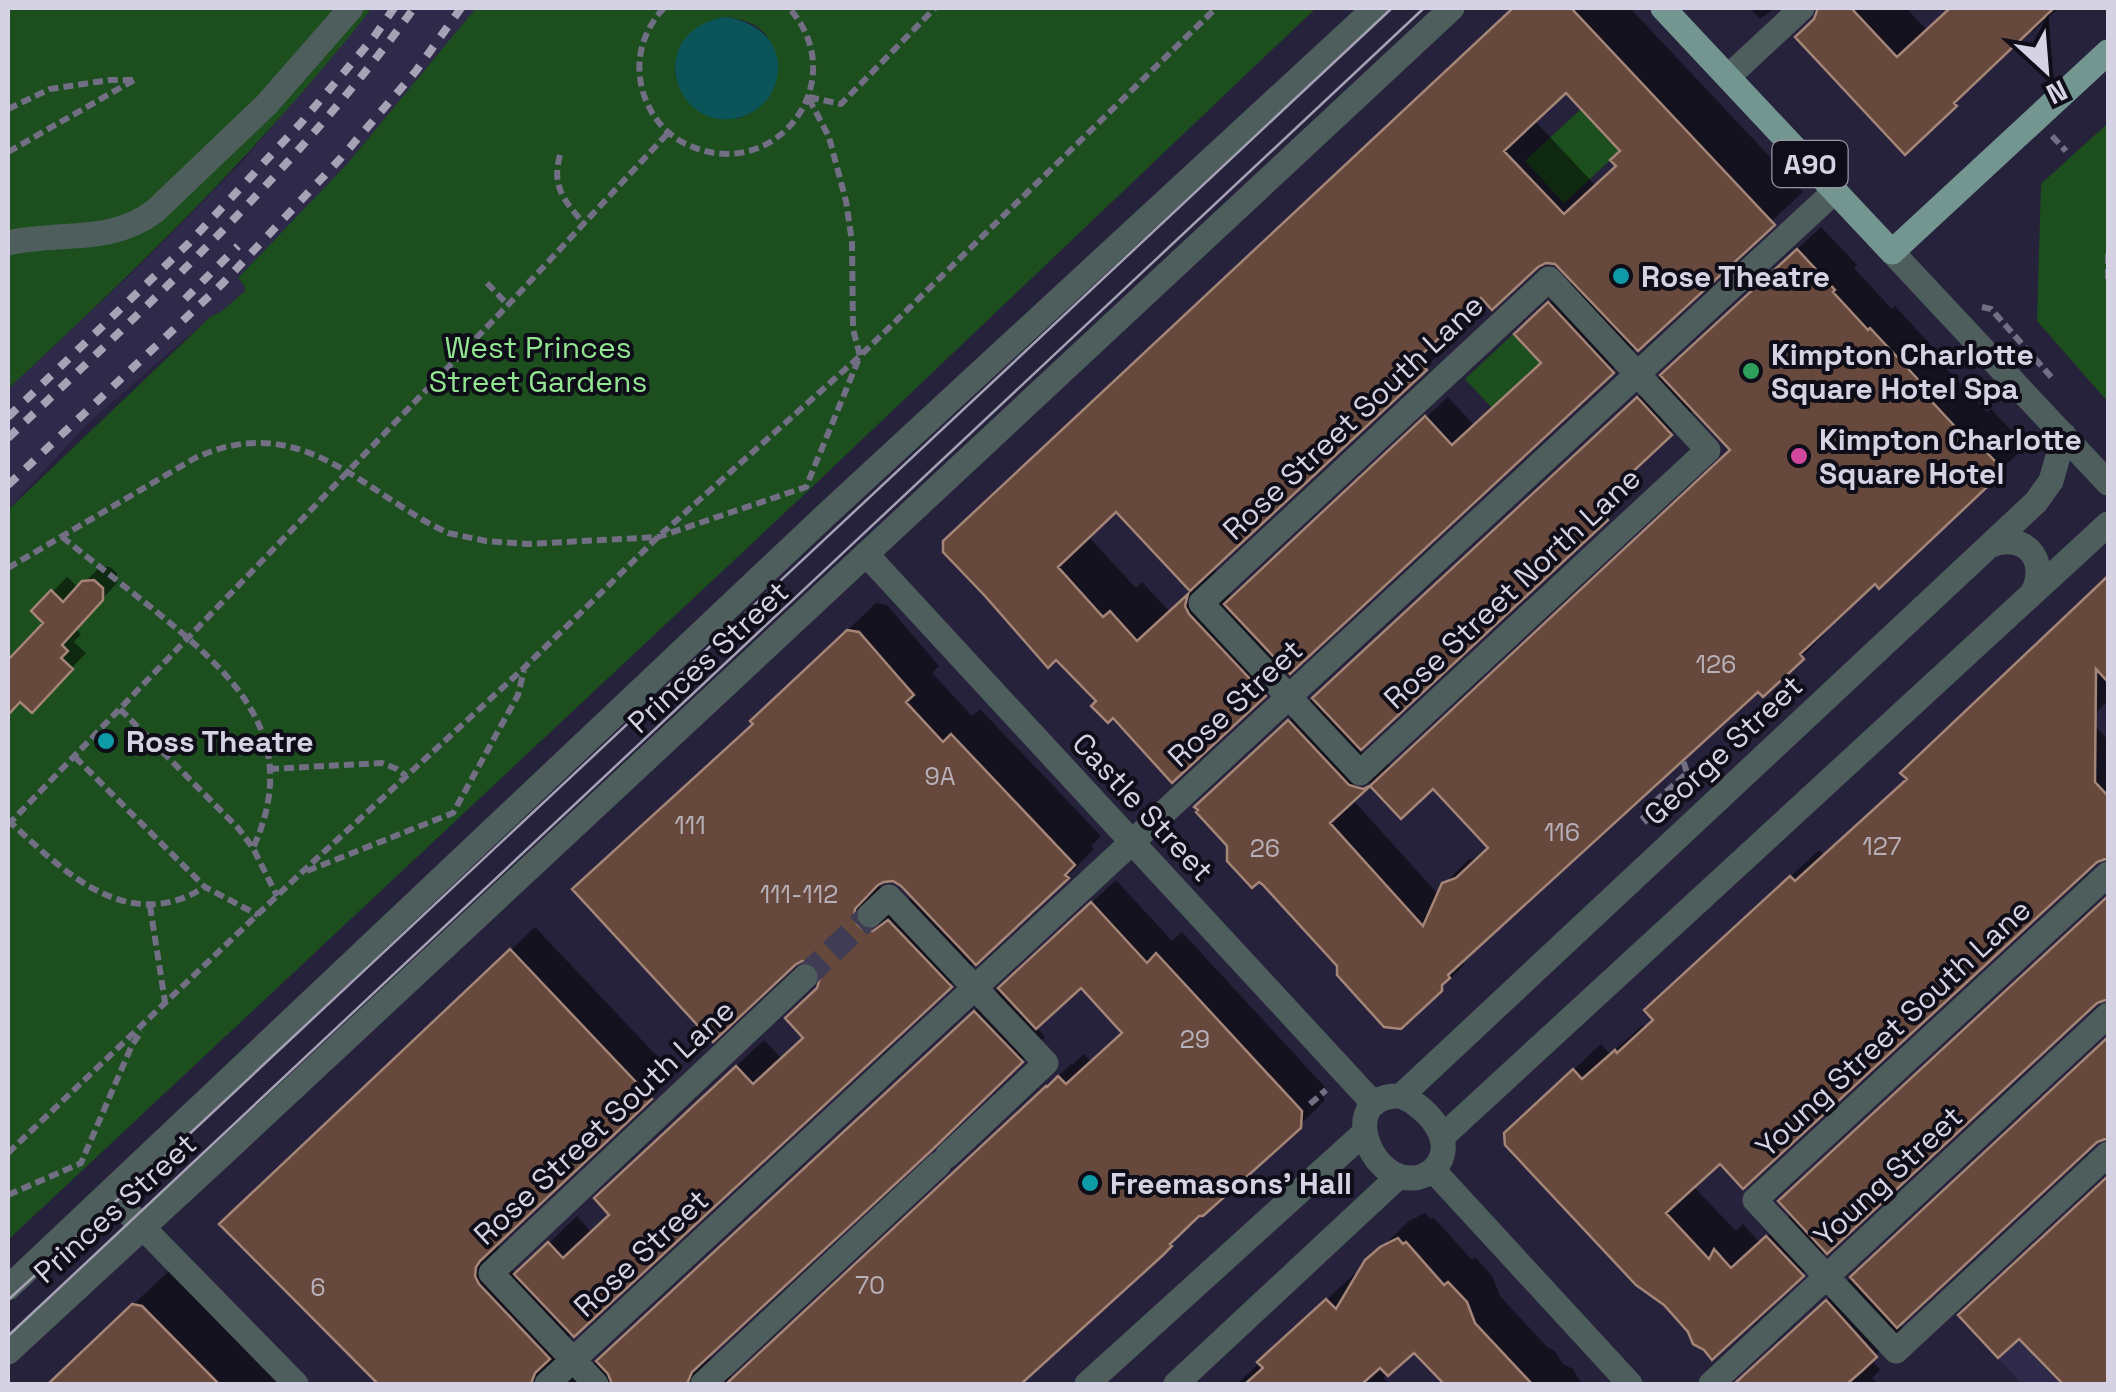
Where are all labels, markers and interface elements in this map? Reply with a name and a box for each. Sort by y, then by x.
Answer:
north arrow [1996,20,2096,120]
text: N [2041,72,2073,113]
road number: A90 [1772,141,1848,187]
place label: Rose Theatre [1641,257,1830,296]
marker: Rose Theatre [1610,265,1632,287]
street label: Rose Street South Lane [1214,286,1492,548]
park label: West Princes Street Gardens [429,328,647,401]
place label: Kimpton Charlotte Square Hotel Spa [1771,335,2034,408]
marker: Kimpton Charlotte Square Hotel Spa [1740,360,1762,382]
place label: Kimpton Charlotte Square Hotel [1819,420,2082,493]
marker: Kimpton Charlotte Square Hotel [1788,445,1810,467]
street label: Rose Street North Lane [1375,459,1649,717]
street label: Princes Street [619,572,797,742]
street label: Rose Street [1159,631,1311,775]
house number: 126 [1696,648,1736,680]
street label: George Street [1635,666,1811,834]
place label: Ross Theatre [126,722,314,761]
street label: Castle Street [1064,724,1222,890]
marker: Ross Theatre [95,730,117,752]
house number: 9A [924,760,956,792]
house number: 111 [674,809,706,841]
house number: 116 [1544,816,1580,848]
house number: 127 [1862,830,1902,862]
house number: 26 [1250,832,1280,864]
house number: 111-112 [760,878,838,910]
street label: Young Street South Lane [1747,890,2039,1166]
street label: Rose Street South Lane [466,992,742,1252]
house number: 29 [1180,1023,1210,1055]
street label: Young Street [1805,1097,1971,1255]
street label: Princes Street [25,1125,205,1291]
place label: Freemasons' Hall [1110,1164,1352,1203]
marker: Freemasons' Hall [1079,1172,1101,1194]
street label: Rose Street [566,1182,716,1324]
house number: 70 [855,1269,885,1301]
house number: 6 [310,1271,326,1303]

